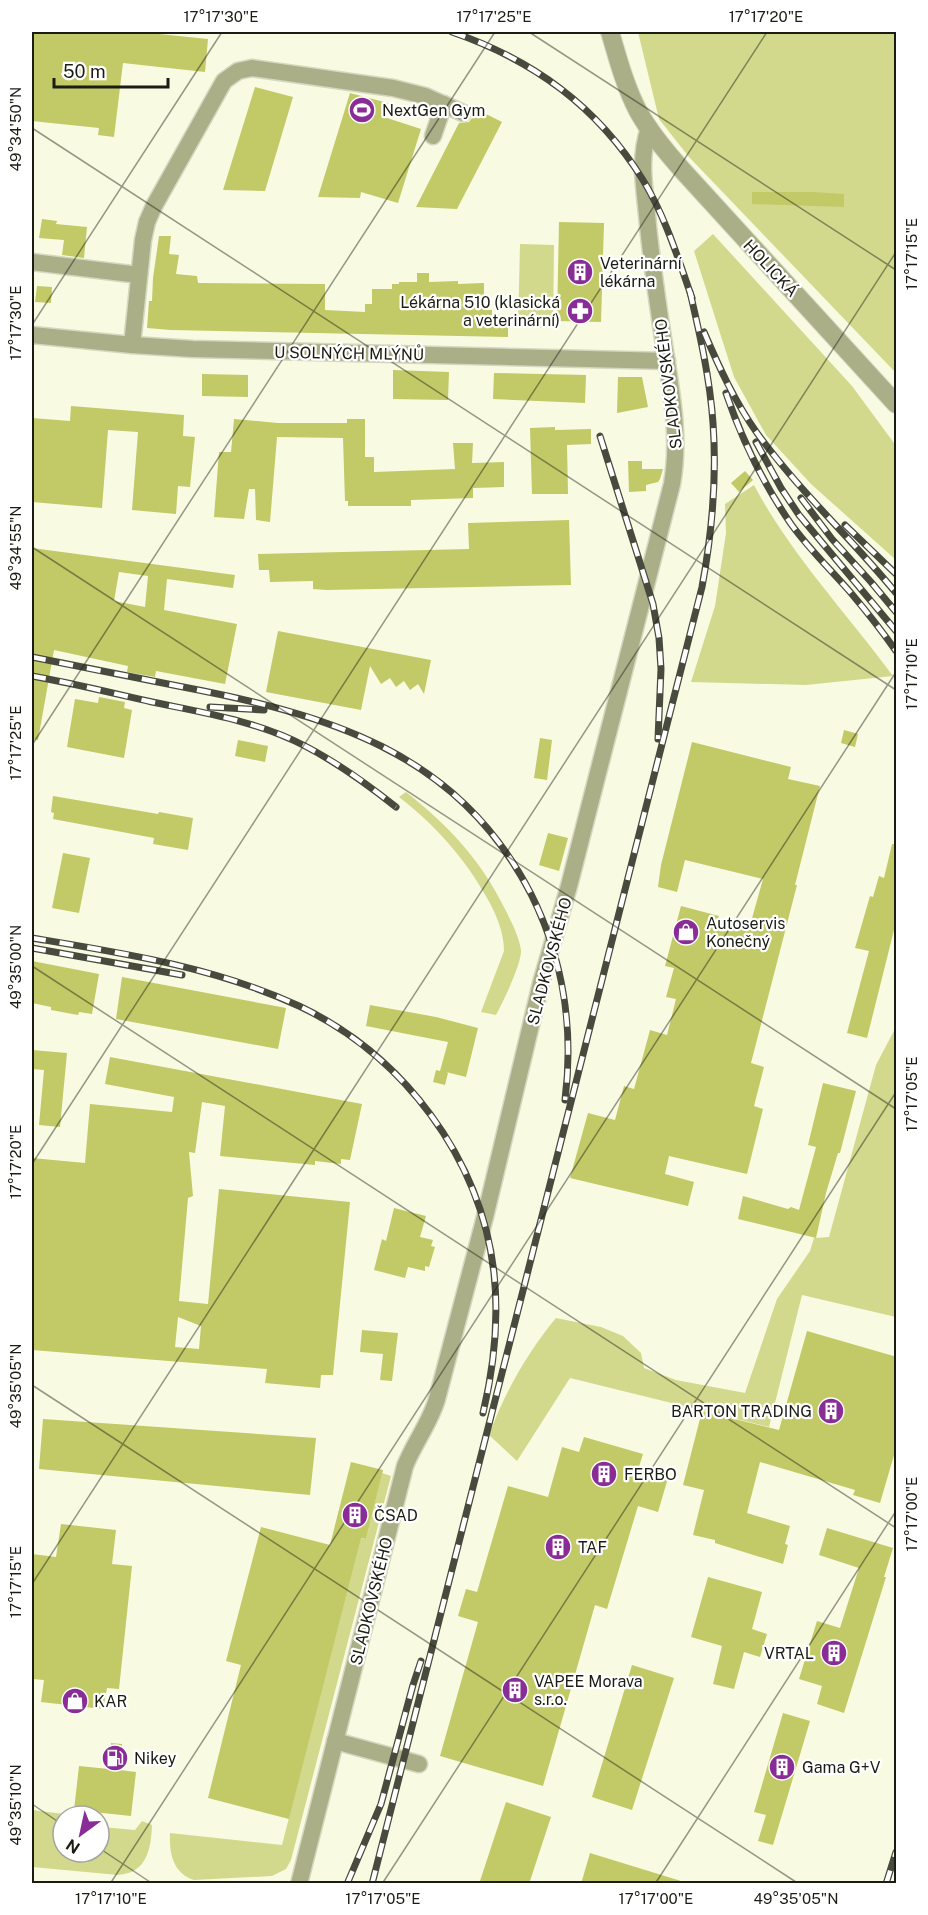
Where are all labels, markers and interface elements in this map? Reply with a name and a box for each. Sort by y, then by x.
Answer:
text: 17°17'30"E [183,8,259,25]
text: 17°17'25"E [456,8,532,25]
text: 17°17'20"E [729,8,803,25]
scale bar [54,51,168,89]
text: 50 m [63,61,106,82]
text: 49°34'50"N [7,87,24,171]
sports icon: NextGen Gym [347,95,377,125]
place label: NextGen Gym [382,101,485,120]
text: 17°17'15"E [903,218,920,290]
street label: HOLICKÁ [739,235,803,301]
place label: Veterinární lékárna [600,254,683,291]
building icon: Veterinární lékárna [565,257,595,287]
text: 17°17'30"E [7,285,24,361]
place label: Lékárna 510 (klasická a veterinární) [400,293,560,330]
pharmacy icon: Lékárna 510 (klasická a veterinární) [565,296,595,326]
street label: SLADKOVSKÉHO [650,318,686,450]
street label: U SOLNÝCH MLÝNŮ [274,341,424,364]
text: 49°34'55"N [7,505,24,591]
text: 17°17'10"E [903,638,920,710]
text: 17°17'25"E [7,705,24,781]
street label: SLADKOVSKÉHO [522,895,576,1027]
place label: Autoservis Konečný [706,914,785,951]
shop icon: Autoservis Konečný [671,917,701,947]
text: 49°35'00"N [7,925,24,1009]
text: 17°17'05"E [903,1056,920,1132]
text: 17°17'20"E [7,1125,24,1199]
text: 49°35'05"N [7,1344,24,1429]
building icon: BARTON TRADING [816,1396,846,1426]
place label: BARTON TRADING [671,1402,812,1421]
building icon: FERBO [589,1459,619,1489]
place label: FERBO [624,1465,677,1484]
text: 17°17'00"E [903,1477,920,1551]
building icon: ČSAD [340,1500,370,1530]
place label: ČSAD [374,1505,418,1525]
building icon: TAF [543,1532,573,1562]
street label: SLADKOVSKÉHO [345,1535,397,1667]
place label: TAF [578,1538,607,1557]
text: 17°17'15"E [7,1546,24,1618]
building icon: VRTAL [819,1638,849,1668]
place label: VRTAL [764,1644,814,1663]
place label: VAPEE Morava s.r.o. [534,1672,643,1709]
building icon: VAPEE Morava s.r.o. [500,1675,530,1705]
shop icon: KAR [60,1686,90,1716]
place label: KAR [94,1692,127,1711]
fuel station icon: Nikey [100,1743,130,1773]
place label: Nikey [134,1749,177,1768]
building icon: Gama G+V [767,1752,797,1782]
place label: Gama G+V [802,1758,881,1777]
text: 49°35'10"N [7,1764,24,1846]
north arrow [51,1804,111,1864]
text: N [63,1835,84,1858]
text: 17°17'10"E [75,1890,147,1907]
text: 17°17'05"E [345,1890,421,1907]
text: 17°17'00"E [619,1890,693,1907]
text: 49°35'05"N [754,1890,839,1907]

